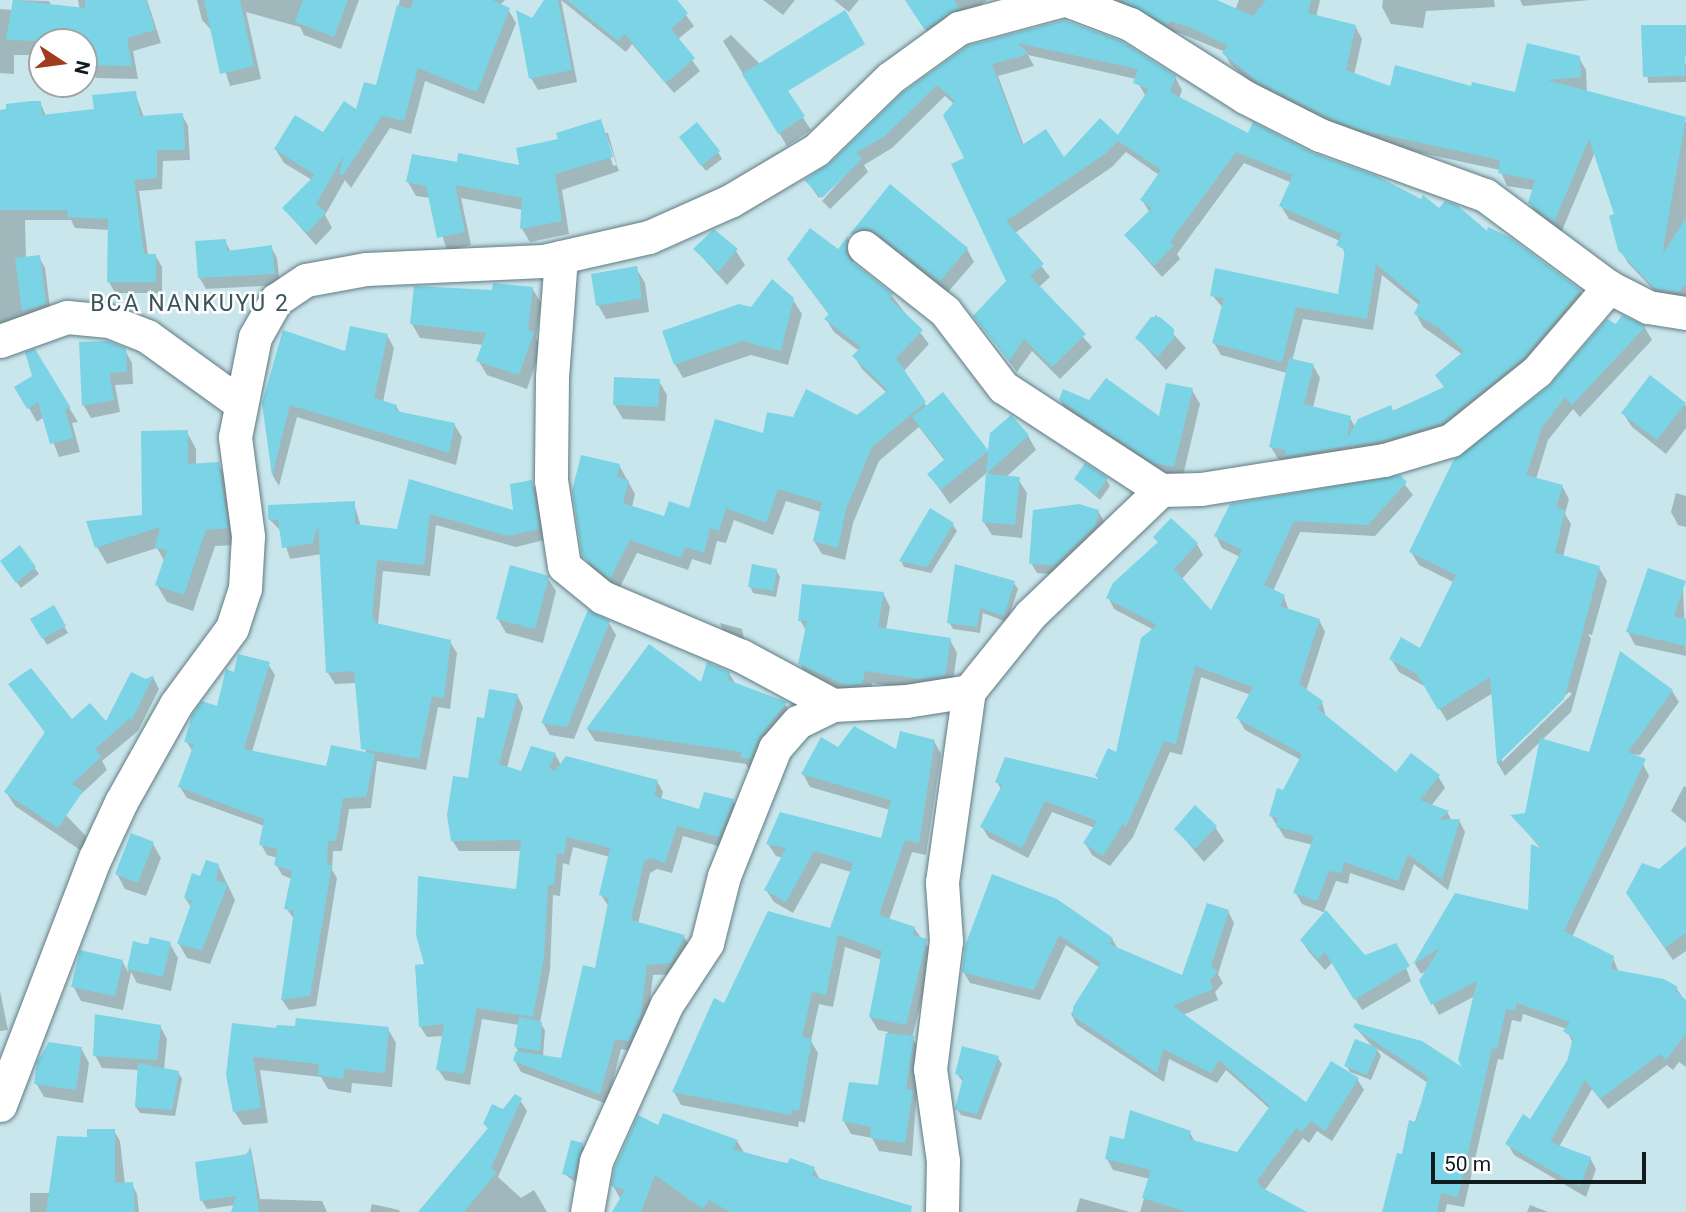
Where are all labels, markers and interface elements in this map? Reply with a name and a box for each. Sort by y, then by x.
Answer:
north arrow [28,28,98,98]
text: N [69,58,95,77]
district label: BCA NANKUYU 2 [92,290,288,318]
scale bar [1434,1138,1649,1182]
text: 50 m [1444,1152,1491,1176]

